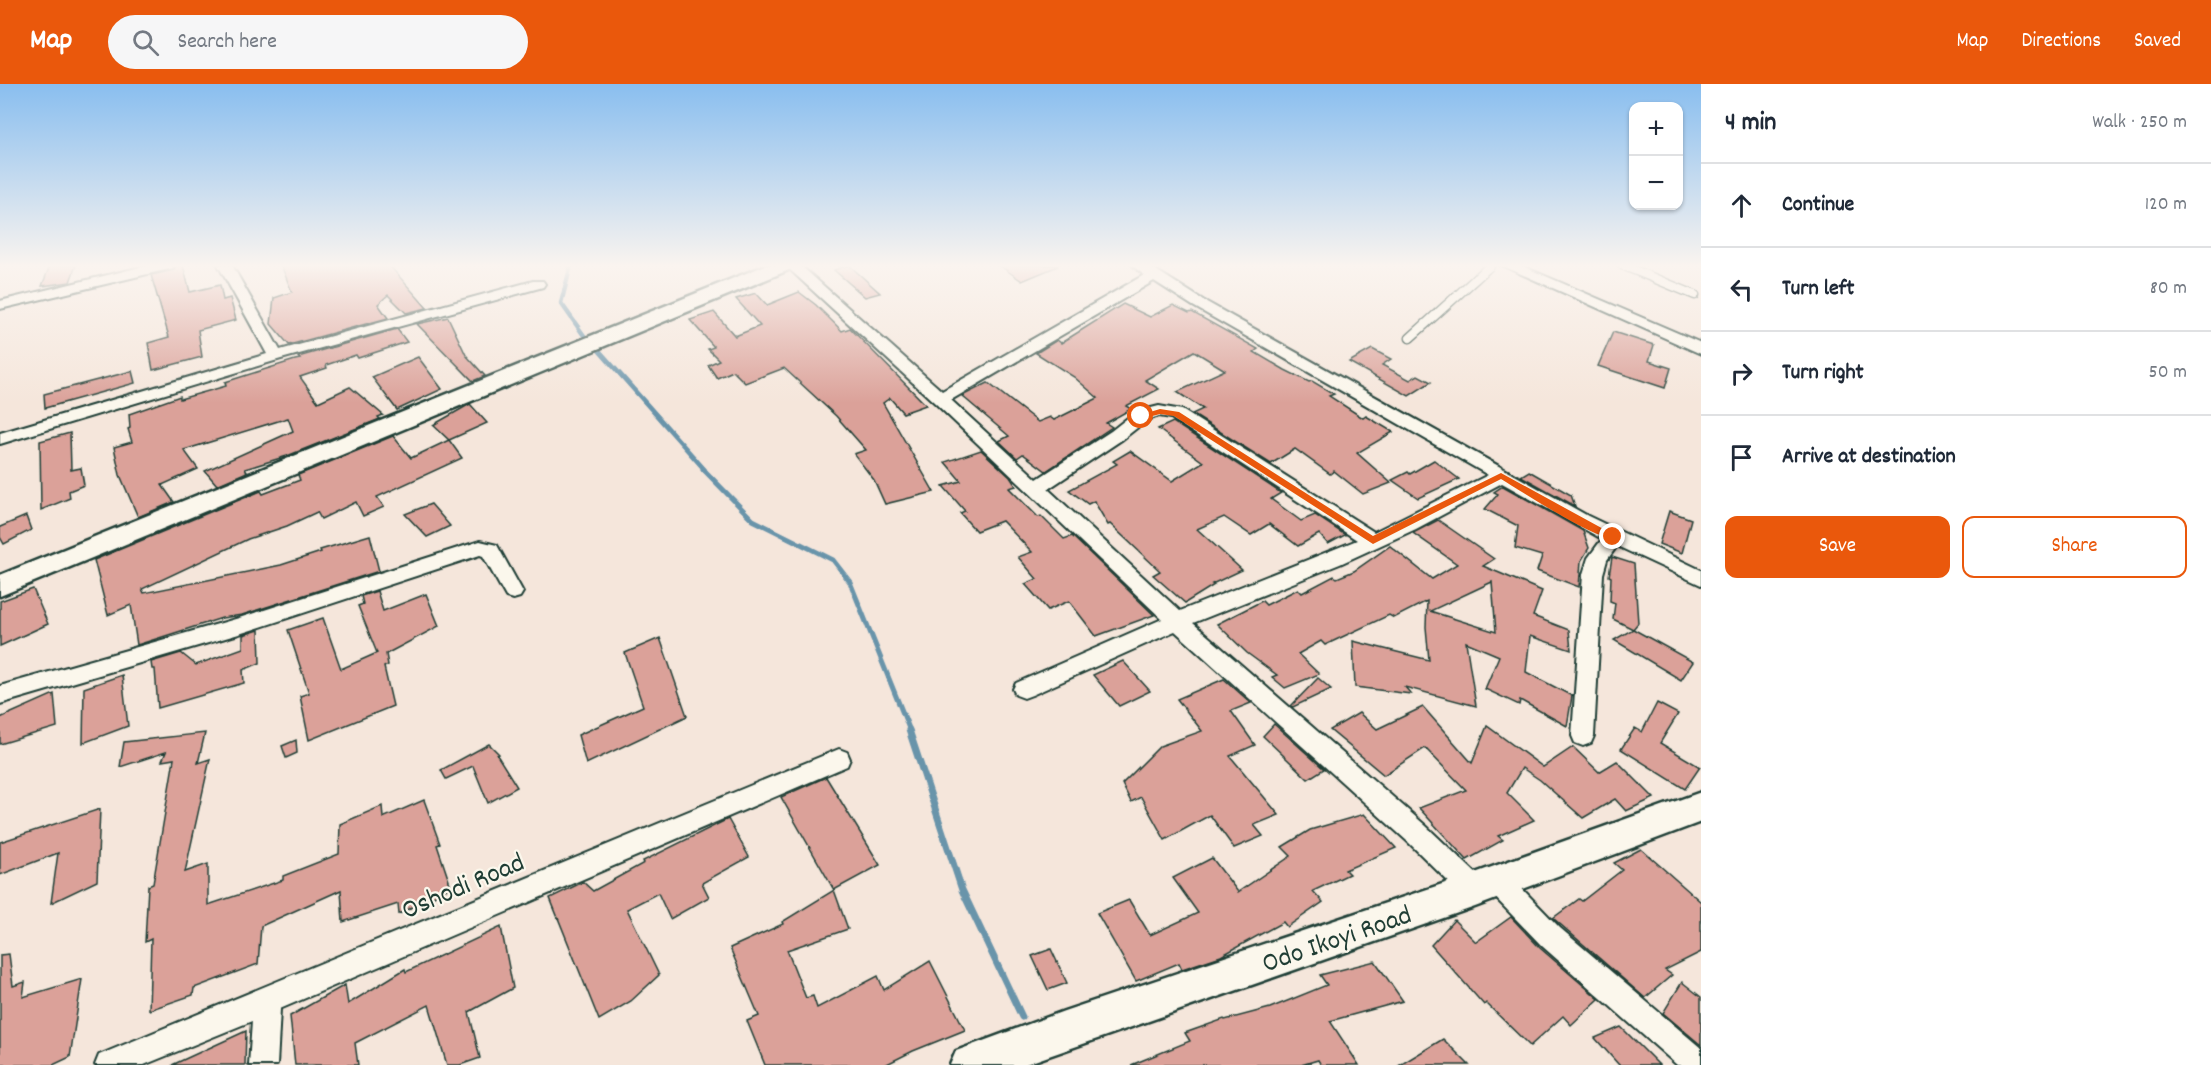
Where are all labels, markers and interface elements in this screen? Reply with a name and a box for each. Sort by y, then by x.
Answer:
search box [108,15,528,69]
text: Map [30,22,72,62]
icon: search [129,26,162,59]
text: Search here [177,27,277,58]
text: Map [1957,27,1988,57]
text: Directions [2021,27,2101,57]
text: Saved [2134,27,2181,57]
map controls [1629,102,1683,210]
button: + [1629,102,1683,156]
text: 4 min [1725,105,1776,142]
text: Walk · 250 m [2092,109,2187,137]
button: − [1629,156,1683,210]
icon: ahead [1725,189,1758,222]
text: Continue [1782,190,1854,221]
text: 120 m [2145,191,2187,219]
icon: left [1725,273,1758,306]
text: Turn left [1782,274,1854,305]
text: 80 m [2150,275,2187,303]
icon: right [1725,357,1758,390]
text: Turn right [1782,358,1864,389]
text: 50 m [2149,359,2187,387]
route start [1127,402,1153,428]
icon: arrive [1725,441,1758,474]
text: Arrive at destination [1782,442,1956,473]
button: Save [1725,516,1950,578]
button: Share [1962,516,2187,578]
route end [1599,523,1625,549]
street label: Oshodi Road [396,845,532,932]
street label: Odo Ikoyi Road [1257,897,1418,986]

